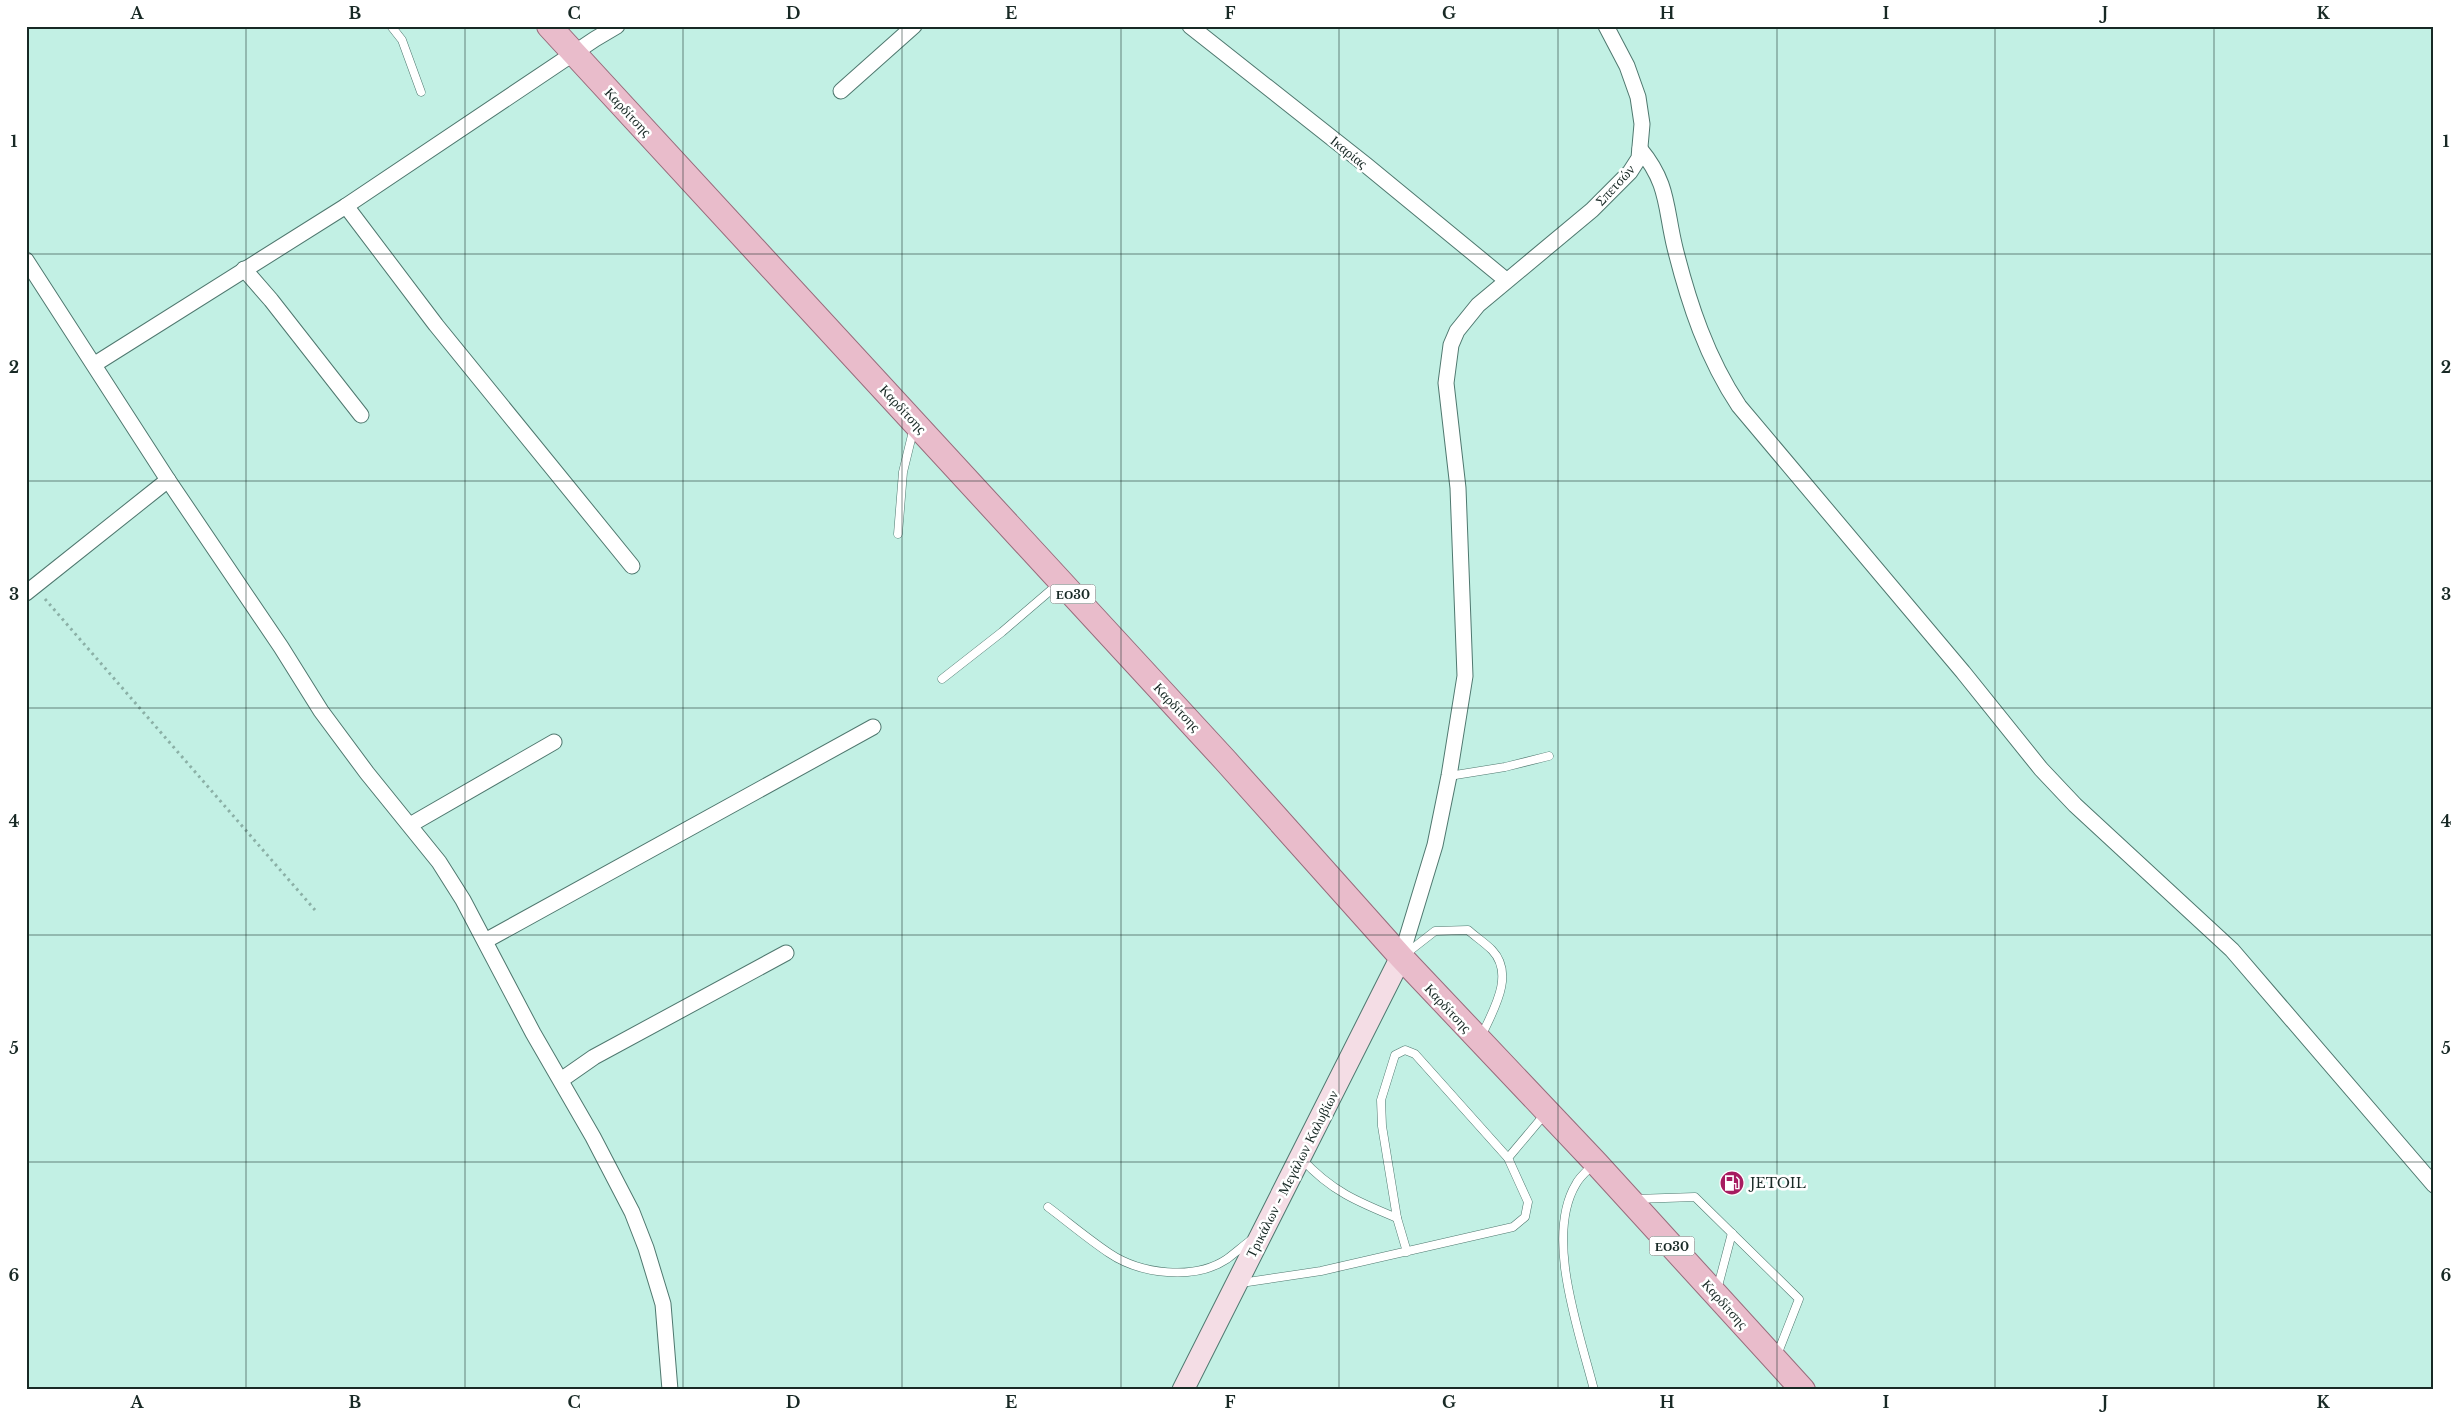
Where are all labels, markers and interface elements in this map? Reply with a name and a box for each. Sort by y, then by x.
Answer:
text: A [130,3,145,23]
text: B [349,3,362,23]
text: C [567,3,581,23]
text: D [786,3,800,23]
text: E [1005,3,1017,23]
text: F [1224,3,1236,23]
text: G [1442,3,1456,23]
text: H [1659,3,1675,23]
text: I [1883,3,1890,23]
text: J [2099,3,2108,23]
text: K [2316,3,2330,23]
street label: Καρδίτσης [601,84,655,141]
text: 1 [11,131,18,151]
text: 1 [2443,131,2450,151]
street label: Ικαρίας [1327,132,1372,173]
street label: Σπετσών [1591,161,1639,209]
text: 2 [9,357,19,377]
text: 2 [2441,357,2451,377]
street label: Καρδίτσης [876,381,930,438]
text: 3 [9,584,19,604]
road number: ΕΟ30 [1050,584,1096,604]
text: 3 [2441,584,2451,604]
street label: Καρδίτσης [1150,679,1204,736]
text: 4 [9,811,19,831]
text: 4 [2441,811,2451,831]
street label: Καρδίτσης [1421,980,1475,1037]
text: 5 [9,1038,19,1058]
text: 5 [2441,1038,2451,1058]
street label: Τρικάλων - Μεγάλων Καλυβίων [1242,1087,1342,1261]
fuel station icon: JETOIL [1719,1170,1745,1196]
place label: JETOIL [1748,1174,1806,1192]
road number: ΕΟ30 [1650,1236,1694,1256]
text: 6 [9,1265,20,1285]
text: 6 [2441,1265,2452,1285]
street label: Καρδίτσης [1698,1276,1752,1333]
text: A [130,1392,145,1412]
text: B [349,1392,362,1412]
text: C [567,1392,581,1412]
text: D [786,1392,800,1412]
text: E [1005,1392,1017,1412]
text: F [1224,1392,1236,1412]
text: G [1442,1392,1456,1412]
text: H [1659,1392,1675,1412]
text: I [1883,1392,1890,1412]
text: J [2099,1392,2108,1412]
text: K [2316,1392,2330,1412]

